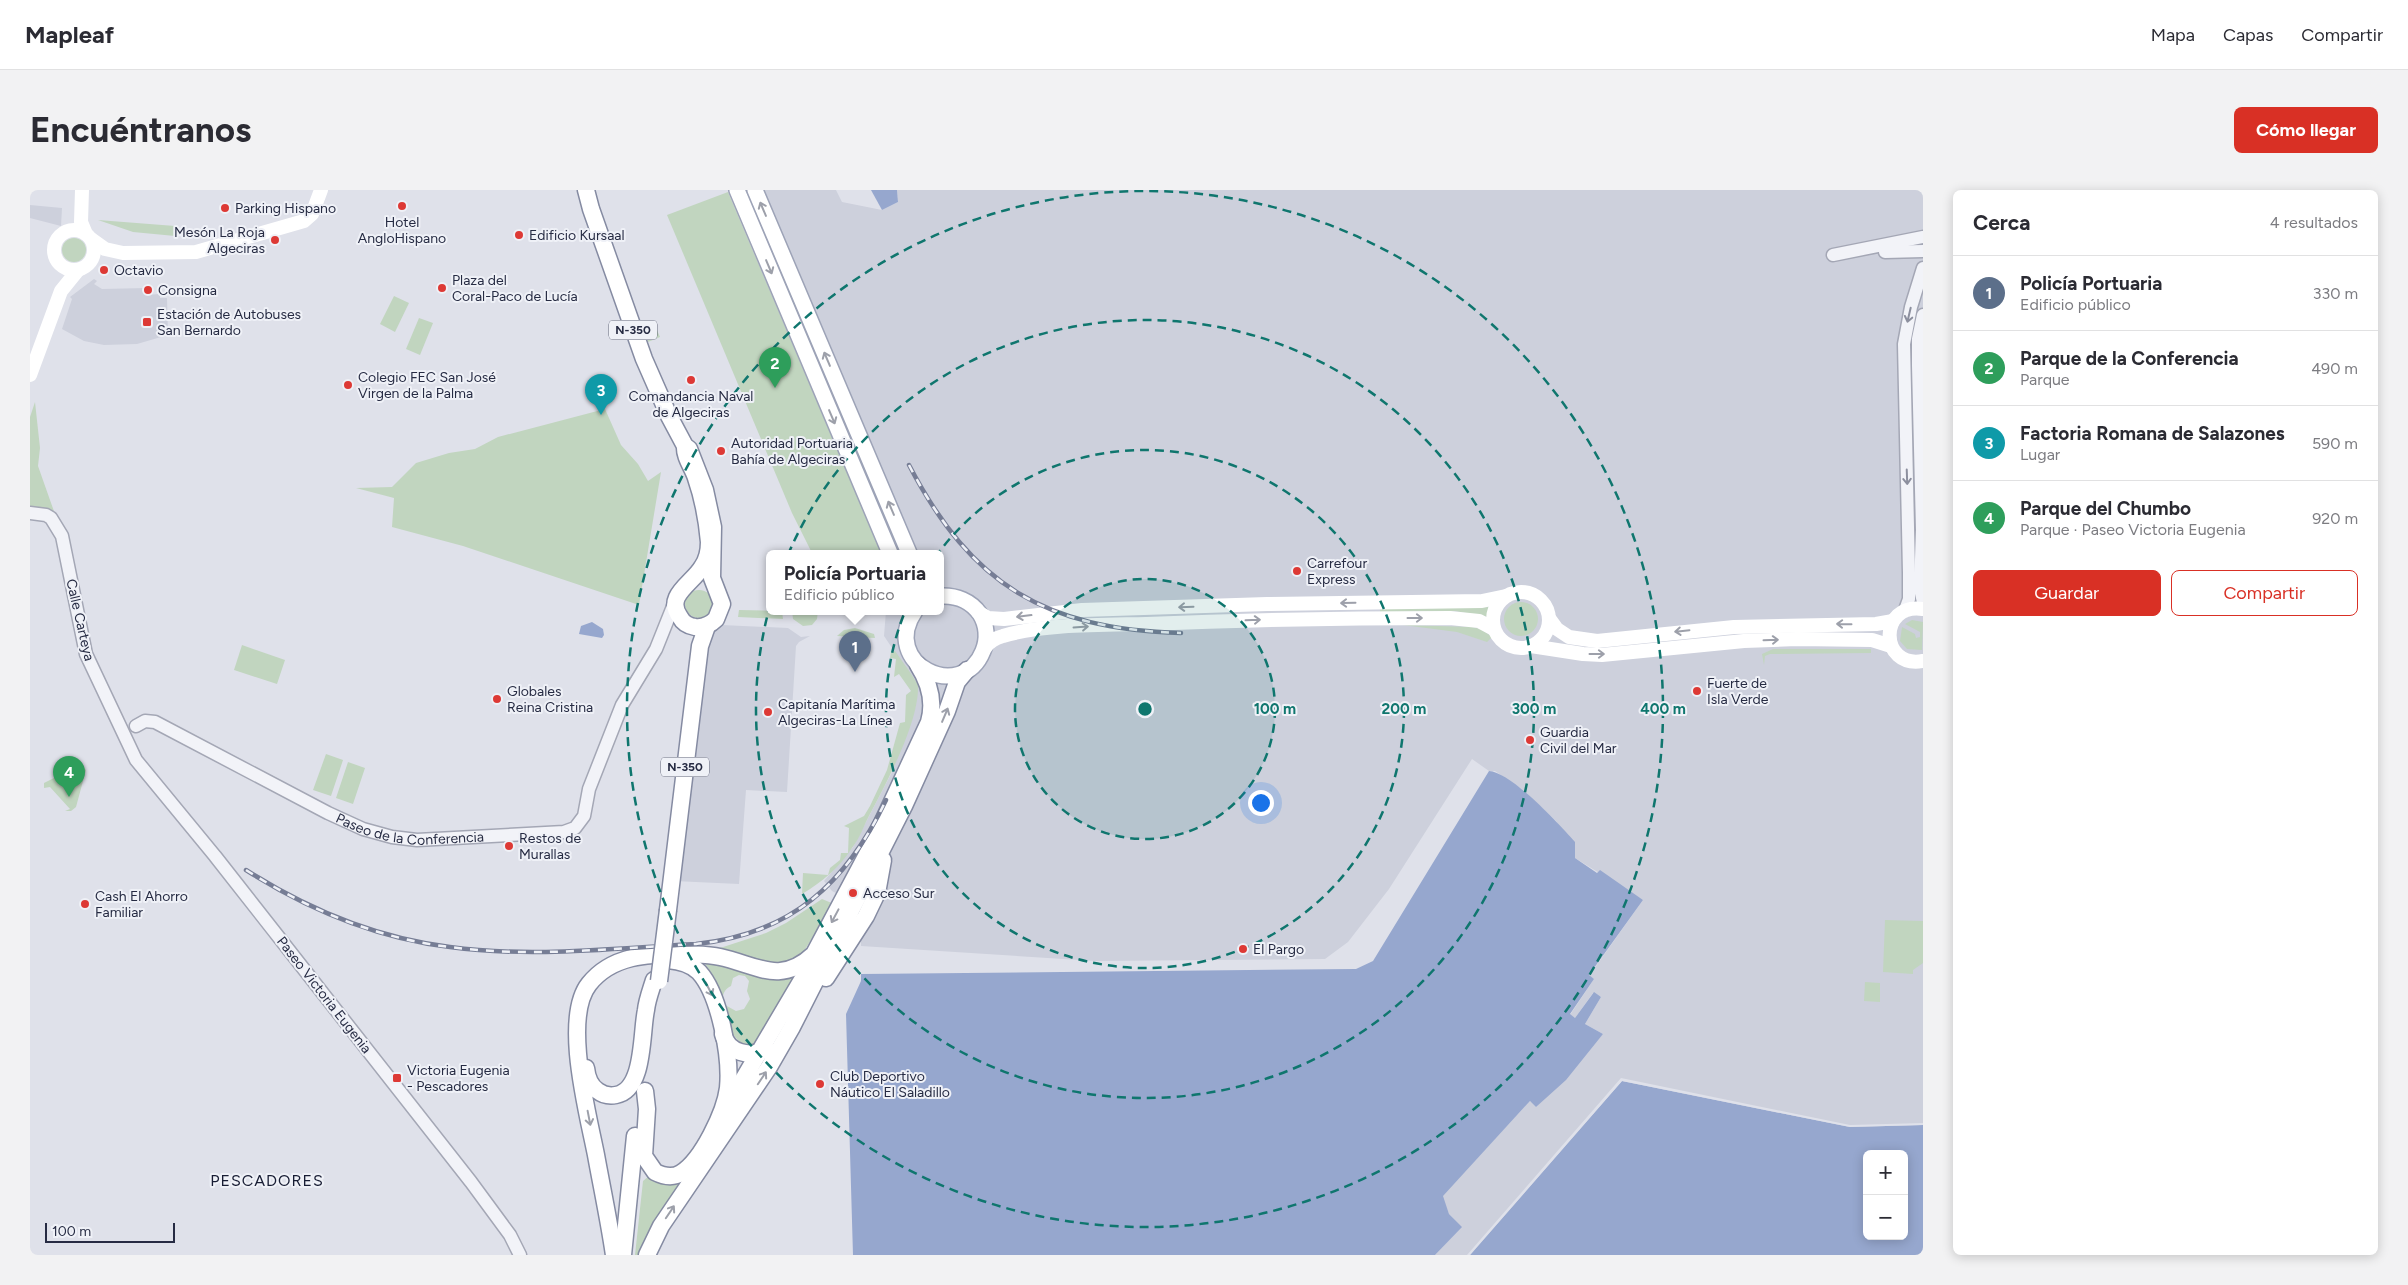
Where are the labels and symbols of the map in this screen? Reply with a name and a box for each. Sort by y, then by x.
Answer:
place label: Parking Hispano [235,200,336,217]
marker: Hotel AngloHispano [396,200,408,212]
marker: Parking Hispano [219,202,231,214]
one-way arrow [758,202,768,217]
place label: Hotel AngloHispano [358,214,446,247]
place label: Mesón La Roja Algeciras [174,224,265,257]
place label: Edificio Kursaal [529,227,625,244]
marker: Edificio Kursaal [513,229,525,241]
marker: Mesón La Roja Algeciras [269,234,281,246]
one-way arrow [765,259,774,274]
place label: Octavio [114,262,163,279]
marker: Octavio [98,264,110,276]
place label: Plaza del Coral-Paco de Lucía [452,272,578,305]
place label: Consigna [158,282,217,299]
marker: Plaza del Coral-Paco de Lucía [436,282,448,294]
marker: Consigna [142,284,154,296]
place label: Estación de Autobuses San Bernardo [157,306,301,339]
one-way arrow [1904,306,1913,322]
marker: Estación de Autobuses San Bernardo [141,316,153,328]
road number: N-350 [609,320,657,340]
pin: 2 [759,347,791,388]
one-way arrow [822,352,832,367]
place label: Colegio FEC San José Virgen de la Palma [358,369,496,402]
pin: 3 [585,374,617,415]
marker: Comandancia Naval de Algeciras [685,374,697,386]
marker: Colegio FEC San José Virgen de la Palma [342,379,354,391]
place label: Comandancia Naval de Algeciras [629,388,753,421]
one-way arrow [828,409,838,424]
place label: Autoridad Portuaria Bahía de Algeciras [731,435,853,468]
marker: Autoridad Portuaria Bahía de Algeciras [715,445,727,457]
one-way arrow [1902,469,1911,485]
one-way arrow [885,501,895,516]
place label: Carrefour Express [1307,555,1367,588]
marker: Carrefour Express [1291,565,1303,577]
street label: Calle Carteya [62,577,98,663]
one-way arrow [1341,598,1357,608]
one-way arrow [1178,602,1194,612]
one-way arrow [1016,612,1032,622]
one-way arrow [1406,613,1423,623]
one-way arrow [1244,615,1260,624]
one-way arrow [1837,619,1853,629]
one-way arrow [1073,622,1089,632]
one-way arrow [1675,626,1691,636]
pin: 1 [839,631,871,672]
one-way arrow [1762,635,1778,645]
one-way arrow [1589,650,1605,659]
place label: Fuerte de Isla Verde [1707,675,1769,708]
place label: Globales Reina Cristina [507,683,593,716]
marker: Fuerte de Isla Verde [1691,685,1703,697]
marker: Globales Reina Cristina [491,693,503,705]
place label: Capitanía Marítima Algeciras-La Línea [778,696,895,729]
centre of rings [1136,700,1154,718]
text: 100 m [1254,700,1296,718]
text: 200 m [1382,700,1426,718]
text: 300 m [1512,700,1556,718]
text: 400 m [1640,700,1686,718]
marker: Capitanía Marítima Algeciras-La Línea [762,706,774,718]
one-way arrow [941,708,951,723]
place label: Guardia Civil del Mar [1540,724,1617,757]
marker: Guardia Civil del Mar [1524,734,1536,746]
pin: 4 [53,756,85,797]
road number: N-350 [661,758,709,776]
your location [1248,790,1274,816]
street label: Paseo de la Conferencia [333,809,484,848]
place label: Restos de Murallas [519,830,581,863]
marker: Restos de Murallas [503,840,515,852]
place label: Acceso Sur [863,885,935,902]
marker: Acceso Sur [847,887,859,899]
place label: Cash El Ahorro Familiar [95,888,188,921]
marker: Cash El Ahorro Familiar [79,898,91,910]
one-way arrow [830,908,839,923]
street label: Paseo Victoria Eugenia [273,933,375,1057]
place label: El Pargo [1253,941,1304,958]
marker: El Pargo [1237,943,1249,955]
one-way arrow [705,981,715,996]
place label: Victoria Eugenia - Pescadores [407,1062,510,1095]
place label: Club Deportivo Náutico El Saladillo [830,1068,950,1101]
one-way arrow [756,1071,767,1085]
marker: Victoria Eugenia - Pescadores [391,1072,403,1084]
marker: Club Deportivo Náutico El Saladillo [814,1078,826,1090]
one-way arrow [585,1109,594,1125]
district label: PESCADORES [210,1171,324,1190]
one-way arrow [665,1205,675,1219]
scale bar [45,1220,175,1243]

